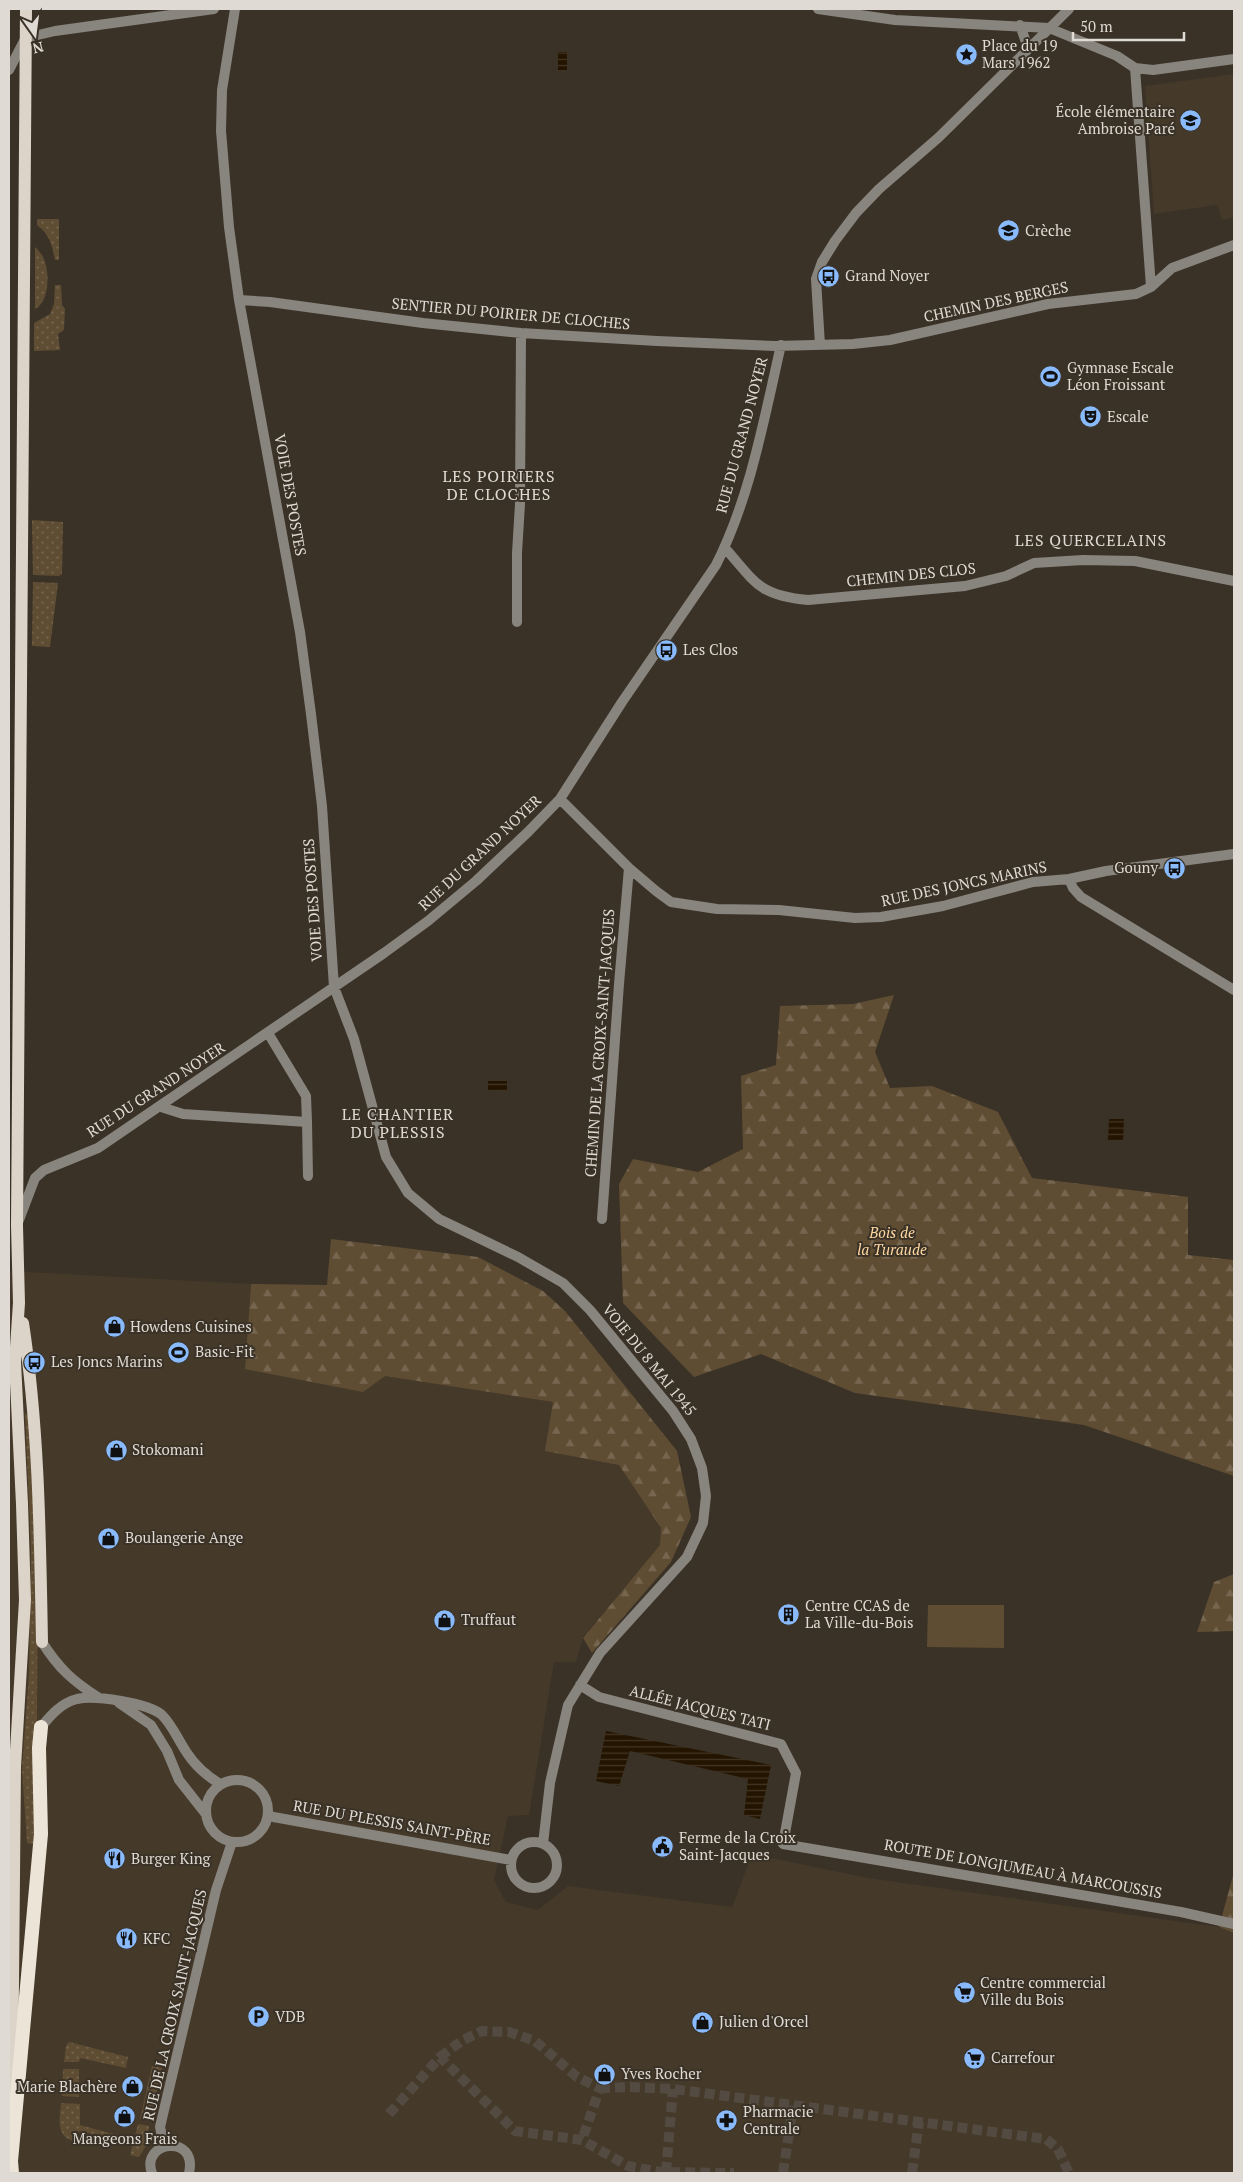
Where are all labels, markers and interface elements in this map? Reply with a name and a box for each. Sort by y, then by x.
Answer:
north arrow [10,10,60,60]
scale bar [1073,10,1184,42]
text: 50 m [1080,16,1113,36]
place label: Place du 19 Mars 1962 [982,35,1058,72]
text: N [30,38,46,59]
place icon: Place du 19 Mars 1962 [954,43,978,67]
place label: École élémentaire Ambroise Paré [1056,101,1175,138]
school or university icon: École élémentaire Ambroise Paré [1179,109,1203,133]
school or university icon: Crèche [997,219,1021,243]
place label: Crèche [1025,220,1071,240]
bus stop icon: Grand Noyer [817,264,841,288]
place label: Grand Noyer [845,265,929,285]
street label: CHEMIN DES BERGES [922,276,1070,326]
street label: SENTIER DU POIRIER DE CLOCHES [391,293,631,333]
street label: RUE DU GRAND NOYER [711,354,772,515]
place label: Gymnase Escale Léon Froissant [1067,357,1174,394]
sports icon: Gymnase Escale Léon Froissant [1039,365,1063,389]
theatre icon: Escale [1079,405,1103,429]
place label: Escale [1107,406,1149,426]
street label: VOIE DES POSTES [270,432,312,557]
district label: LES POIRIERS DE CLOCHES [442,465,556,505]
district label: LES QUERCELAINS [1015,529,1167,551]
street label: CHEMIN DES CLOS [845,557,977,591]
bus stop icon: Les Clos [655,638,679,662]
place label: Les Clos [683,639,738,659]
street label: RUE DU GRAND NOYER [414,790,545,915]
street label: VOIE DES POSTES [298,838,326,962]
street label: RUE DES JONCS MARINS [879,856,1048,910]
bus stop icon: Gouny [1162,856,1186,880]
place label: Gouny [1114,857,1158,877]
street label: CHEMIN DE LA CROIX-SAINT-JACQUES [580,908,618,1178]
street label: RUE DU GRAND NOYER [82,1037,229,1141]
district label: LE CHANTIER DU PLESSIS [342,1103,454,1143]
park label: Bois de la Turaude [857,1222,927,1259]
street label: VOIE DU 8 MAI 1945 [598,1299,701,1420]
shop icon: Howdens Cuisines [102,1315,126,1339]
place label: Howdens Cuisines [130,1316,252,1336]
sports icon: Basic-Fit [167,1340,191,1364]
place label: Basic-Fit [195,1341,255,1361]
bus stop icon: Les Joncs Marins [23,1350,47,1374]
place label: Les Joncs Marins [51,1351,163,1371]
shop icon: Stokomani [104,1438,128,1462]
place label: Stokomani [132,1439,204,1459]
shop icon: Boulangerie Ange [97,1526,121,1550]
place label: Boulangerie Ange [125,1527,243,1547]
place label: Centre CCAS de La Ville-du-Bois [805,1595,914,1632]
building icon: Centre CCAS de La Ville-du-Bois [777,1603,801,1627]
shop icon: Truffaut [433,1608,457,1632]
place label: Truffaut [461,1609,517,1629]
street label: ALLÉE JACQUES TATI [628,1680,773,1734]
street label: RUE DU PLESSIS SAINT-PÈRE [292,1795,493,1849]
place label: Ferme de la Croix Saint-Jacques [679,1827,796,1864]
street label: ROUTE DE LONGJUMEAU À MARCOUSSIS [883,1834,1164,1902]
public building icon: Ferme de la Croix Saint-Jacques [651,1835,675,1859]
restaurant icon: Burger King [103,1847,127,1871]
place label: Burger King [131,1848,212,1868]
street label: RUE DE LA CROIX SAINT-JACQUES [138,1887,210,2122]
restaurant icon: KFC [115,1927,139,1951]
place label: KFC [143,1928,171,1948]
place label: Centre commercial Ville du Bois [980,1972,1106,2009]
supermarket icon: Centre commercial Ville du Bois [952,1980,976,2004]
parking icon: VDB [247,2005,271,2029]
place label: VDB [275,2006,305,2026]
shop icon: Julien d'Orcel [691,2010,715,2034]
place label: Julien d'Orcel [719,2011,809,2031]
supermarket icon: Carrefour [963,2046,987,2070]
place label: Carrefour [991,2047,1055,2067]
shop icon: Yves Rocher [593,2062,617,2086]
place label: Yves Rocher [621,2063,702,2083]
shop icon: Marie Blachère [121,2075,145,2099]
place label: Marie Blachère [17,2076,117,2096]
place label: Pharmacie Centrale [743,2101,814,2138]
shop icon: Mangeons Frais [113,2104,137,2128]
pharmacy icon: Pharmacie Centrale [715,2109,739,2133]
place label: Mangeons Frais [73,2128,177,2148]

